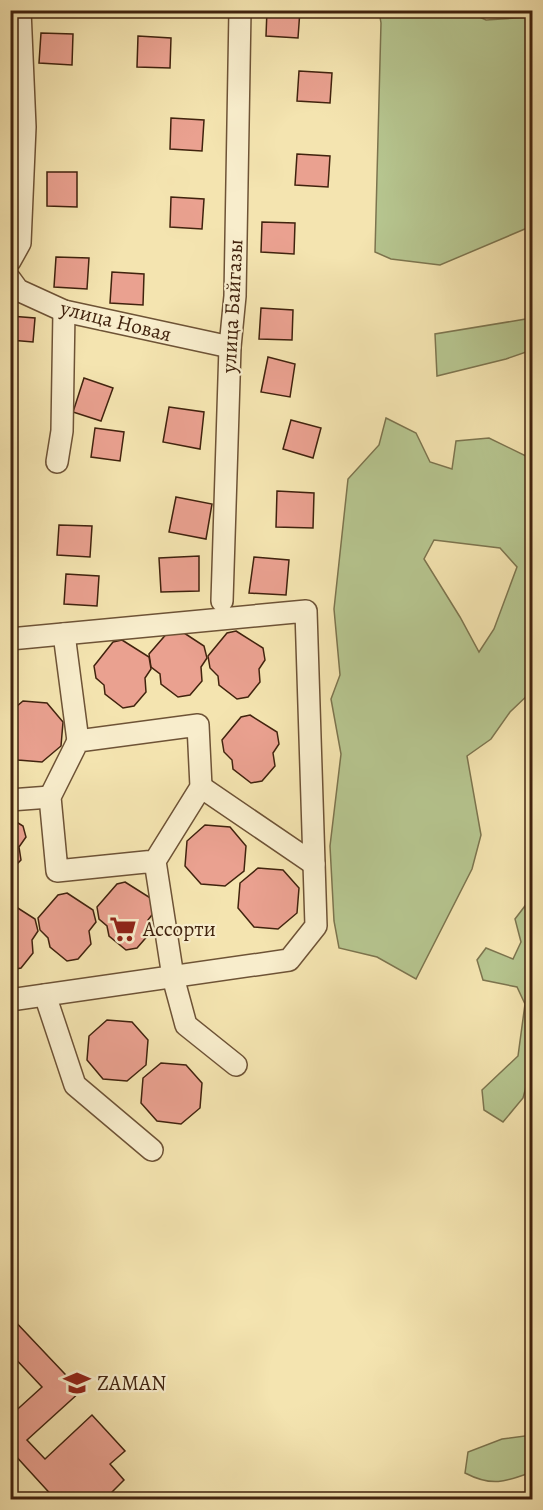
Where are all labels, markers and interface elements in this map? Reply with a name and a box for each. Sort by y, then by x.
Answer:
street label: улица Байгазы [214,238,249,375]
street label: улица Новая [57,293,175,348]
supermarket icon: Ассорти [108,914,138,944]
place label: Ассорти [142,915,216,943]
school or university icon: ZAMAN [62,1368,92,1398]
place label: ZAMAN [97,1369,166,1397]

